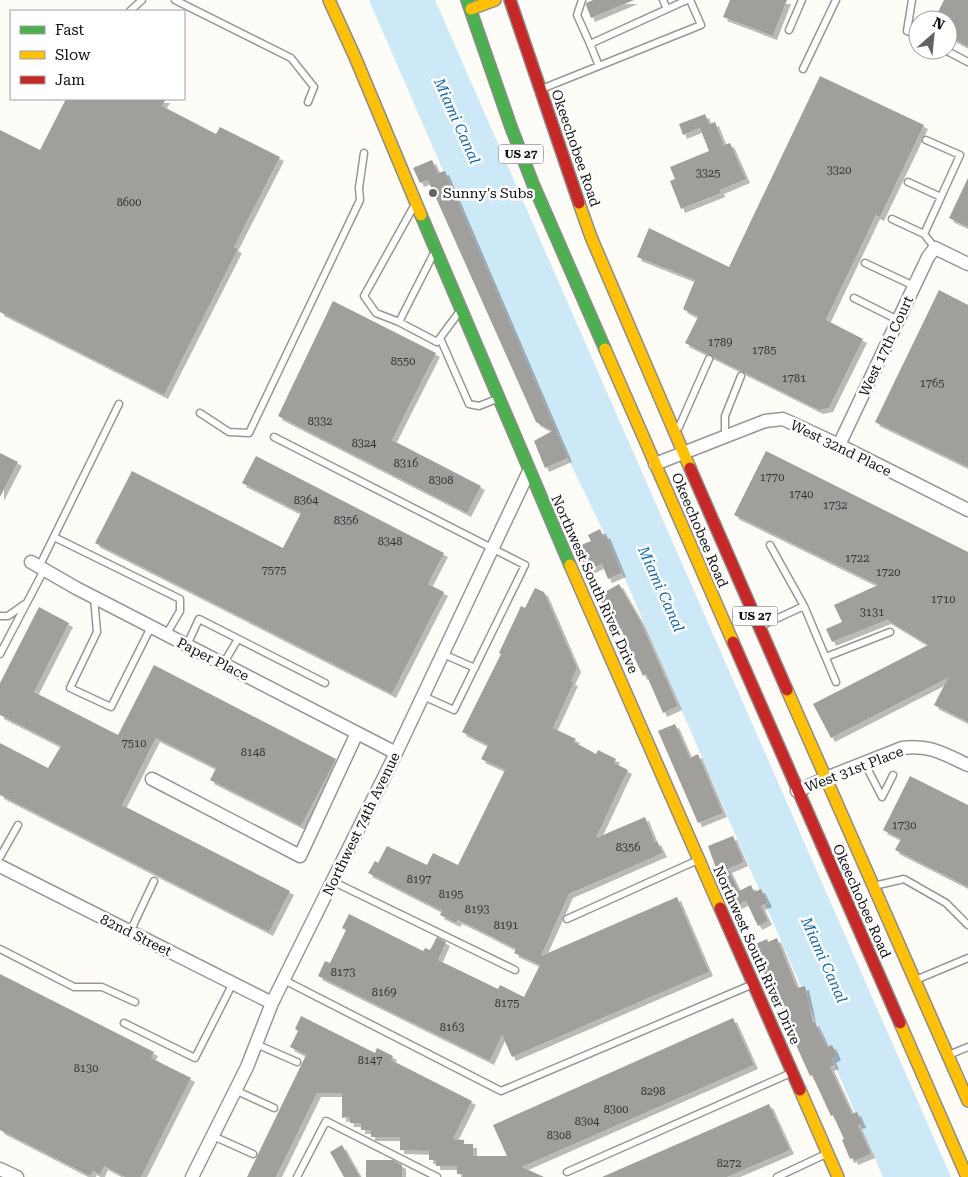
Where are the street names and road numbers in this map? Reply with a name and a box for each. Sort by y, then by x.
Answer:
street label: Okeechobee Road [548,87,604,209]
road number: US 27 [498,144,544,164]
street label: West 17th Court [856,293,916,399]
street label: West 32nd Place [788,417,894,479]
street label: Okeechobee Road [669,470,731,590]
street label: Northwest South River Drive [548,492,642,676]
road number: US 27 [732,606,778,626]
street label: Paper Place [174,634,252,684]
street label: West 31st Place [803,743,906,795]
street label: Northwest 74th Avenue [319,749,403,898]
street label: Okeechobee Road [830,842,894,960]
street label: Northwest South River Drive [710,863,804,1047]
street label: 82nd Street [98,911,174,959]

